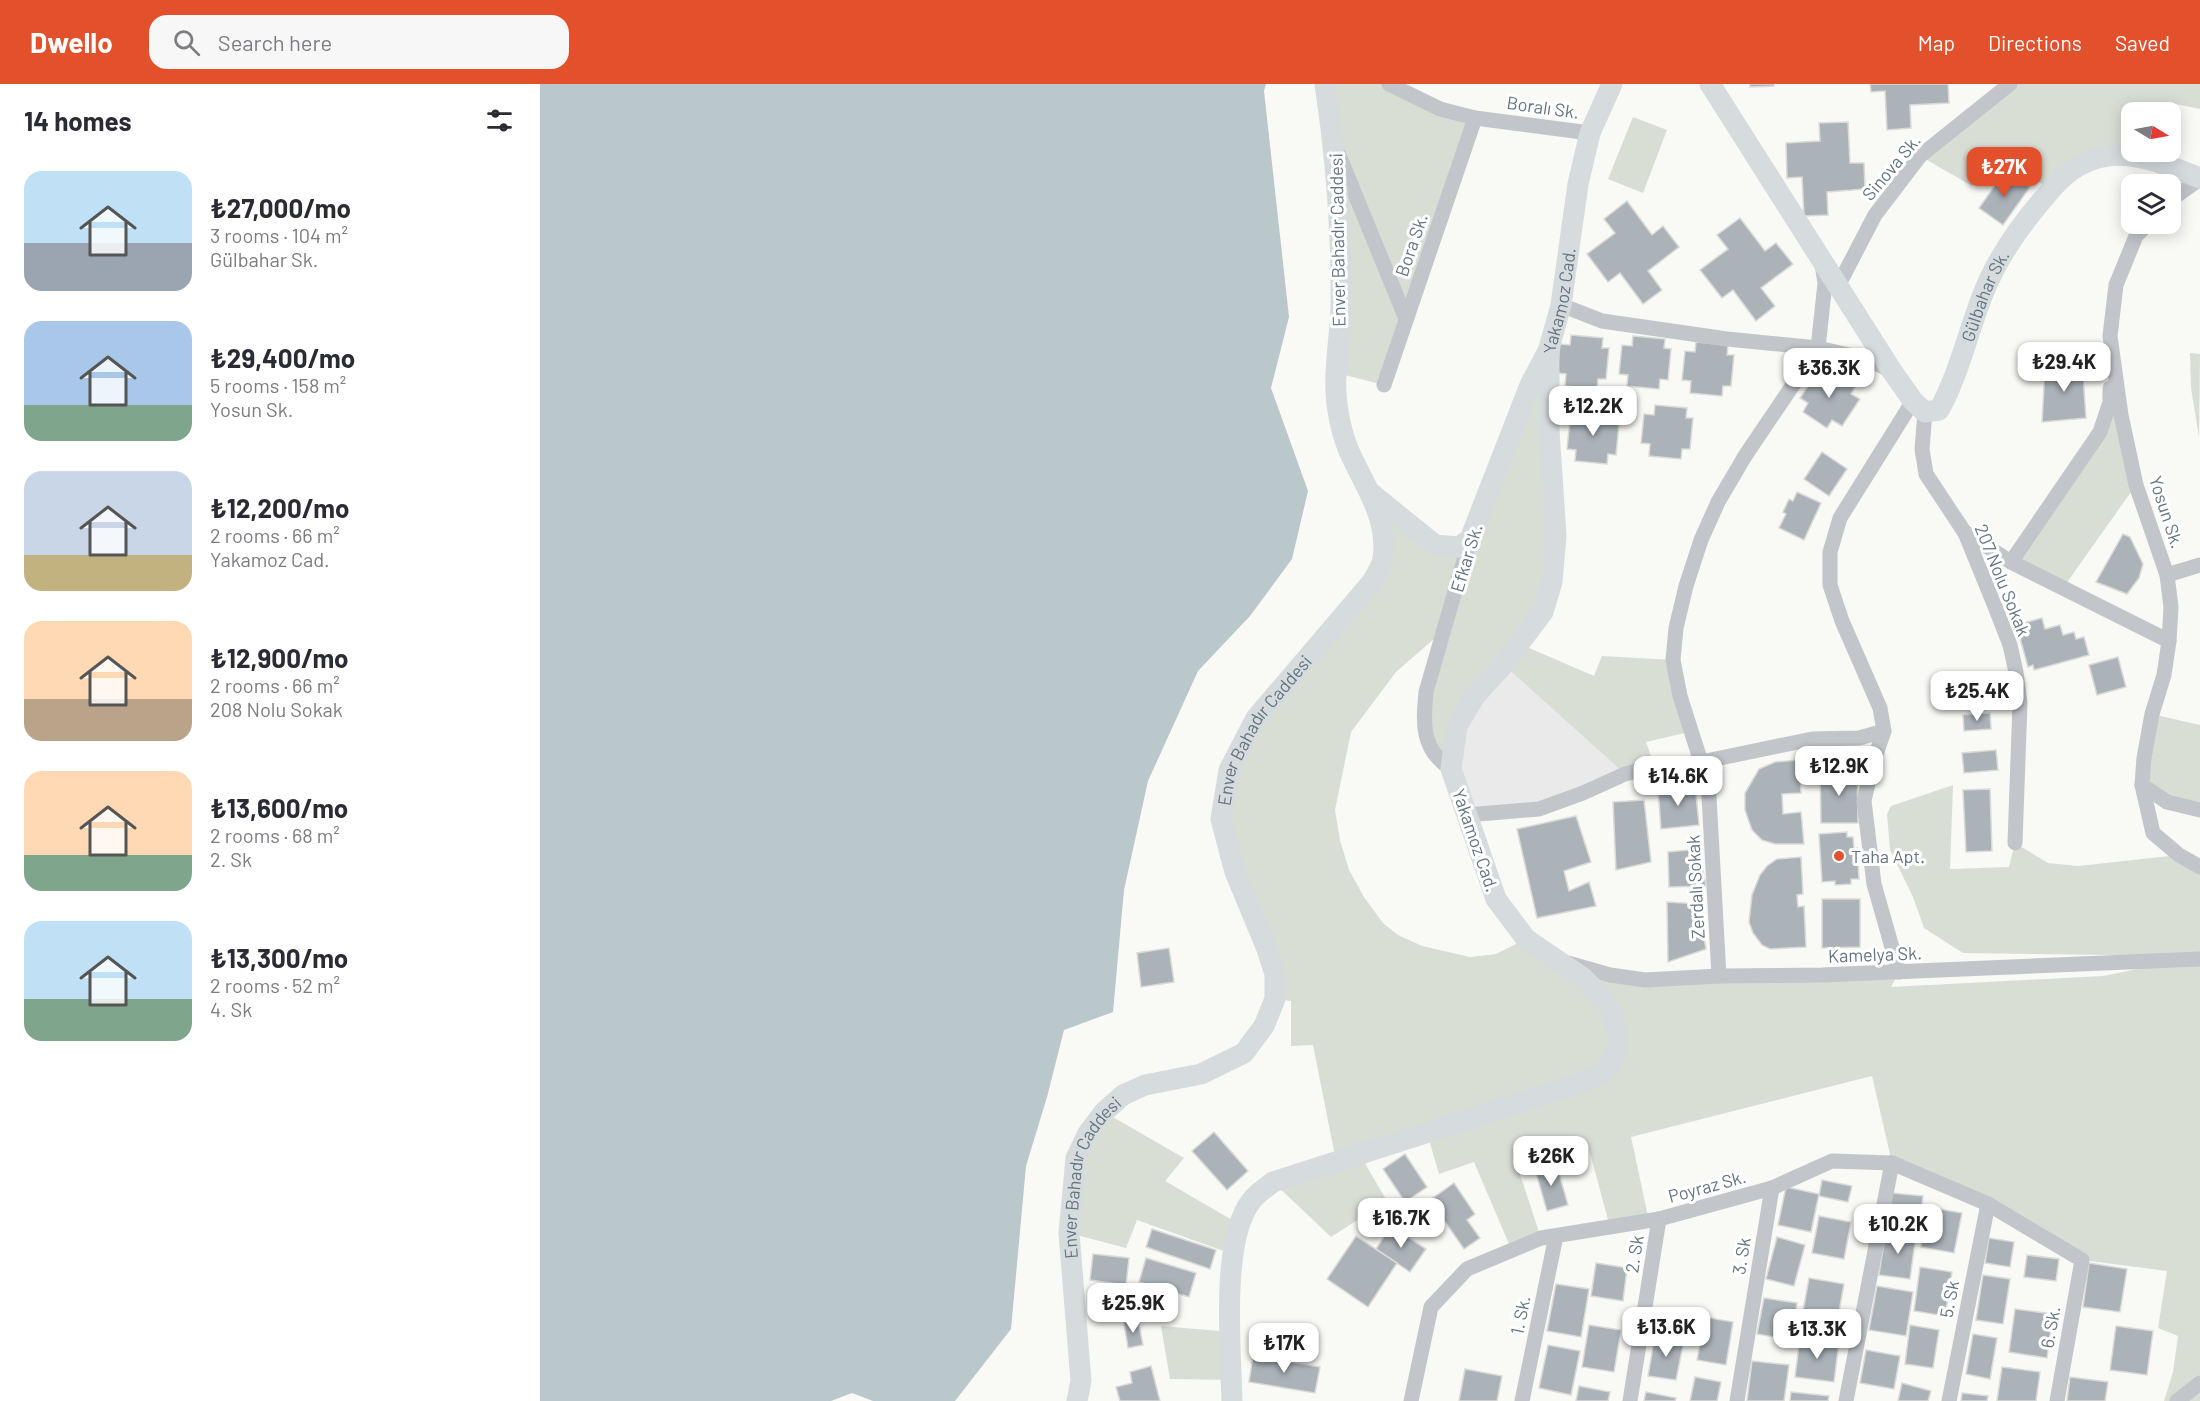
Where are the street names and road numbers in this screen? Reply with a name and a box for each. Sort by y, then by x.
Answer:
street label: Boralı Sk. [1505,91,1581,123]
street label: Sinova Sk. [1857,129,1925,205]
street label: Enver Bahadır Caddesi [1324,153,1350,327]
street label: Bora Sk. [1390,211,1432,279]
street label: Yakamoz Cad. [1538,246,1580,353]
street label: Gülbahar Sk. [1956,246,2014,345]
street label: Yosun Sk. [2145,473,2189,551]
street label: Efkar Sk. [1445,521,1487,595]
street label: 207 Nolu Sokak [1971,521,2035,639]
street label: Enver Bahadır Caddesi [1212,650,1316,807]
street label: Yakamoz Cad. [1448,786,1504,894]
street label: Zerdalı Sokak [1681,835,1709,939]
street label: Kamelya Sk. [1828,941,1922,967]
street label: Enver Bahadır Caddesi [1058,1091,1125,1260]
street label: Poyraz Sk. [1666,1165,1748,1207]
street label: 2. Sk [1620,1234,1648,1274]
street label: 3. Sk [1727,1236,1755,1276]
street label: 5. Sk [1935,1279,1963,1319]
street label: 1. Sk. [1505,1294,1535,1336]
street label: 6. Sk. [2035,1304,2065,1350]

